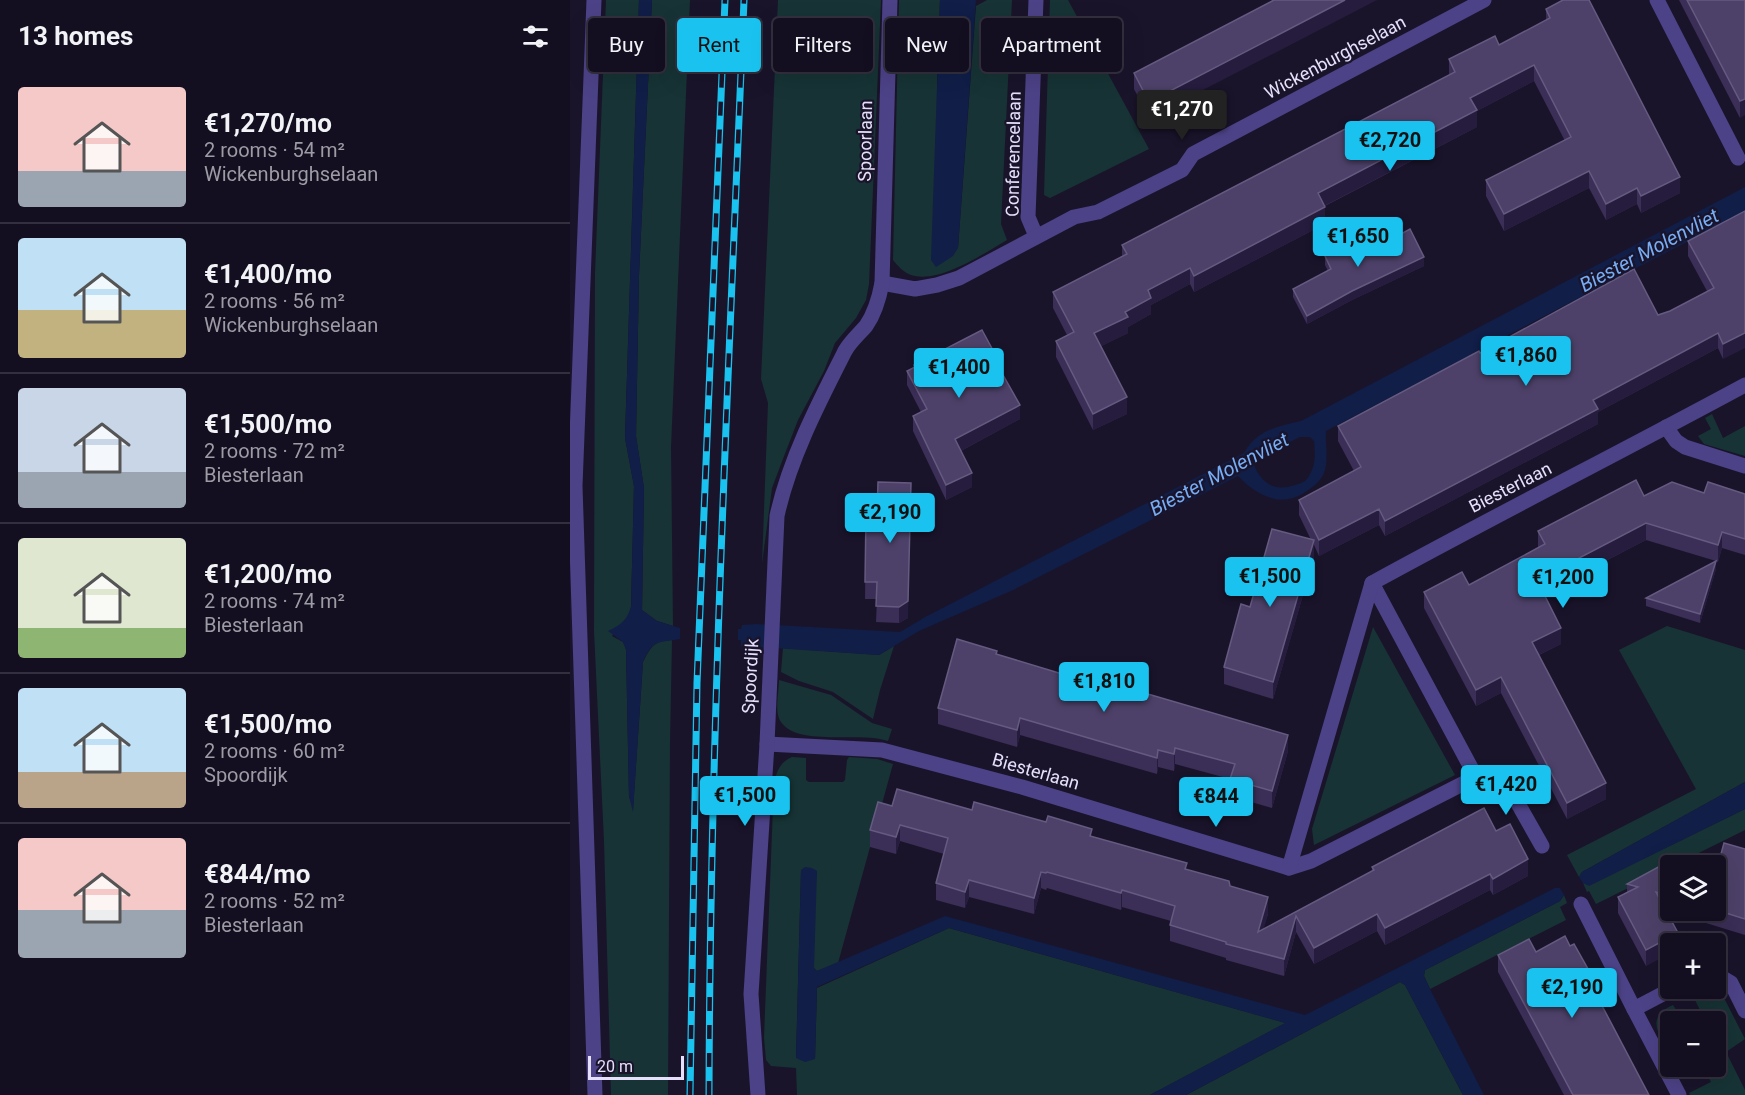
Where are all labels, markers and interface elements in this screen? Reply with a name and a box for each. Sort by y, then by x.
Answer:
street label: Wickenburghselaan [1261,11,1409,103]
chip: Buy [588,18,665,72]
chip: Rent [677,18,761,72]
chip: Filters [773,18,873,72]
chip: New [885,18,969,72]
chip: Apartment [981,18,1122,72]
icon: filters [519,20,552,53]
text: 13 homes [18,21,133,51]
pin: €1,270 [1133,90,1231,141]
street label: Conferencelaan [1001,91,1025,217]
text: €1,270 [1151,97,1213,121]
street label: Spoorlaan [854,100,876,182]
text: €1,270/mo [204,108,332,138]
icon: home [66,111,138,183]
pin: €2,720 [1341,121,1439,172]
text: €2,720 [1359,128,1421,152]
text: 2 rooms · 54 m² [204,138,345,162]
text: Wickenburghselaan [204,162,378,186]
water label: Biester Molenvliet [1575,203,1723,297]
pin: €1,650 [1309,217,1407,268]
text: €1,650 [1327,224,1389,248]
text: €1,400/mo [204,259,332,289]
icon: home [66,262,138,334]
text: 2 rooms · 56 m² [204,289,345,313]
text: Wickenburghselaan [204,313,378,337]
pin: €1,860 [1477,336,1575,387]
text: €1,860 [1495,343,1557,367]
pin: €1,400 [910,348,1008,399]
text: €1,400 [928,355,990,379]
text: €1,500/mo [204,409,332,439]
icon: home [66,412,138,484]
water label: Biester Molenvliet [1145,427,1293,521]
text: 2 rooms · 72 m² [204,439,345,463]
street label: Biesterlaan [1465,457,1555,517]
text: Biesterlaan [204,463,304,487]
pin: €2,190 [841,493,939,544]
text: €2,190 [859,500,921,524]
pin: €1,500 [1221,557,1319,608]
pin: €1,200 [1514,558,1612,609]
text: €1,200/mo [204,559,332,589]
icon: home [66,562,138,634]
text: €1,500 [1239,564,1301,588]
text: €1,200 [1532,565,1594,589]
text: 2 rooms · 74 m² [204,589,345,613]
text: Biesterlaan [204,613,304,637]
street label: Spoordijk [738,637,762,714]
pin: €1,810 [1055,662,1153,713]
text: €1,810 [1073,669,1135,693]
text: €1,500/mo [204,709,332,739]
icon: home [66,712,138,784]
text: 2 rooms · 60 m² [204,739,345,763]
street label: Biesterlaan [990,749,1082,793]
text: Spoordijk [204,763,288,787]
pin: €1,420 [1457,765,1555,816]
text: €1,420 [1475,772,1537,796]
pin: €1,500 [696,776,794,827]
pin: €844 [1180,777,1252,828]
text: €1,500 [714,783,776,807]
text: €844 [1193,784,1239,808]
map controls [1660,855,1726,1077]
button: layers [1660,855,1726,921]
text: €844/mo [204,859,311,889]
icon: home [66,862,138,934]
text: 2 rooms · 52 m² [204,889,345,913]
text: Biesterlaan [204,913,304,937]
button: + [1660,933,1726,999]
pin: €2,190 [1523,968,1621,1019]
text: €2,190 [1541,975,1603,999]
button: − [1660,1011,1726,1077]
scale bar [588,1053,684,1080]
text: 20 m [597,1057,633,1076]

